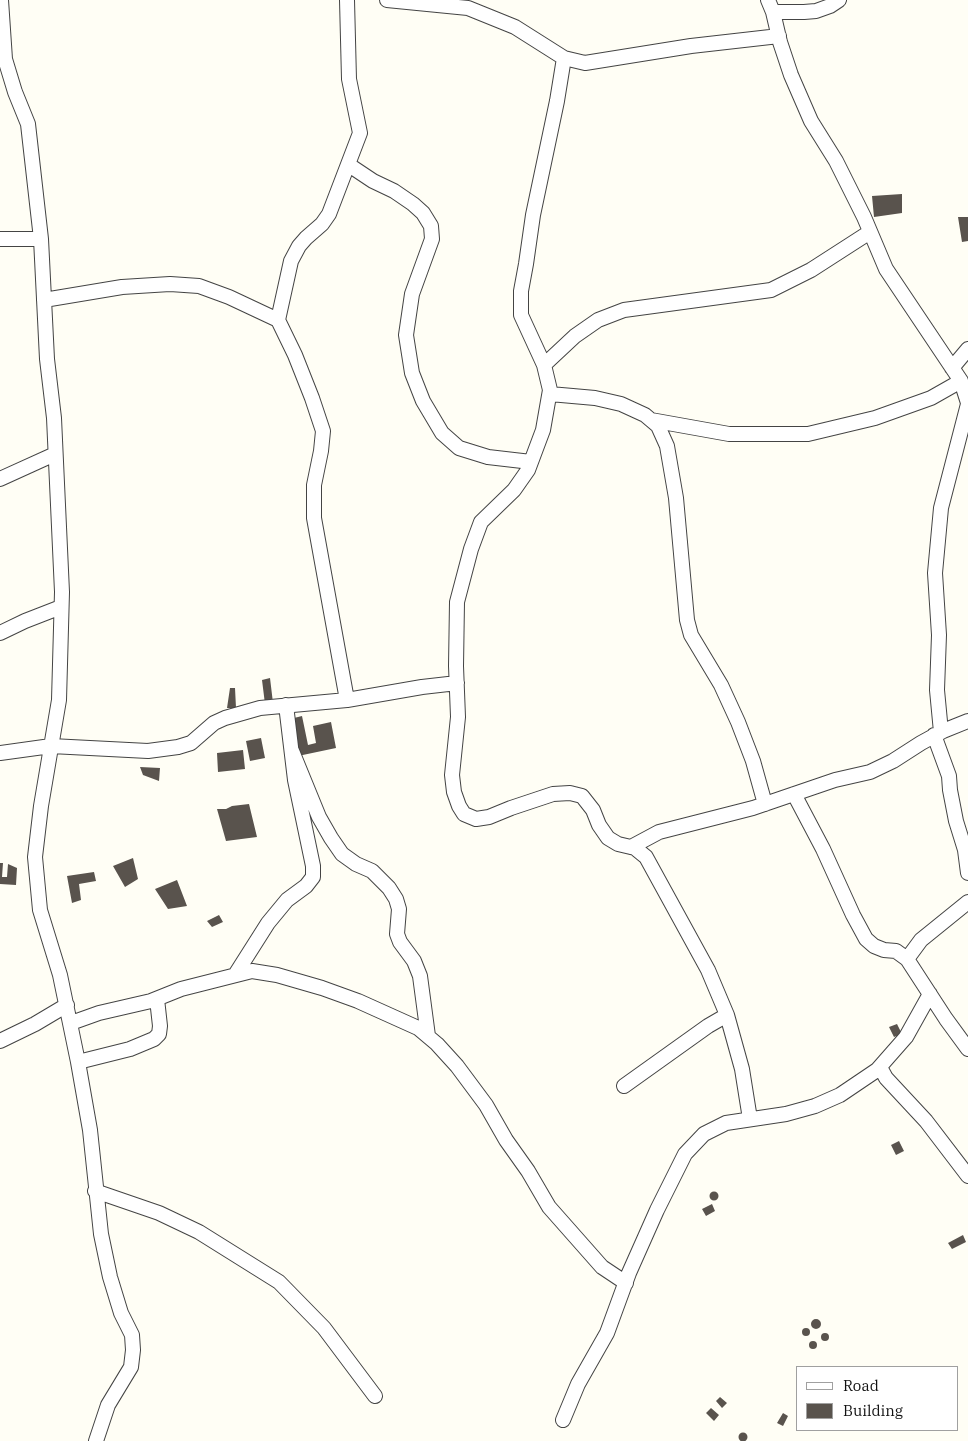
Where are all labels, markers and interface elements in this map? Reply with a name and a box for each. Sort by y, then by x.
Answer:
legend [796,1366,958,1431]
text: Road [843,1376,879,1395]
text: Building [843,1401,903,1420]

